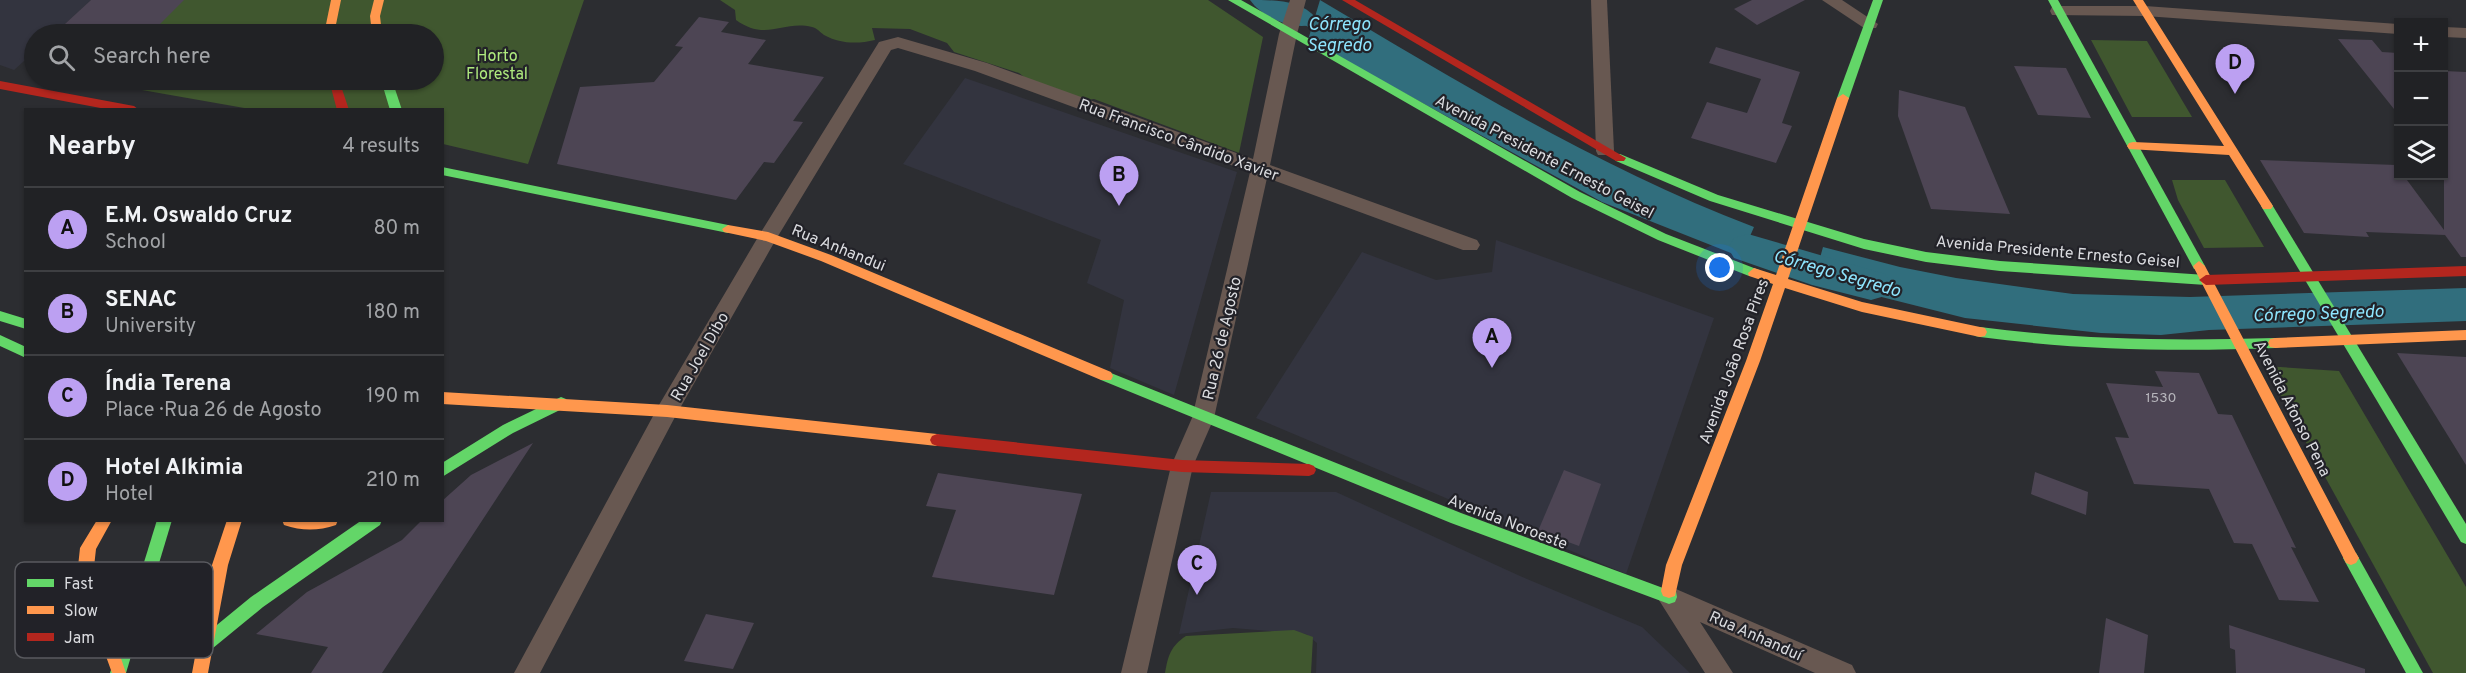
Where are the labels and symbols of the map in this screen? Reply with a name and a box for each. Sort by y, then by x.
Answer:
water label: Córrego Segredo [1307,14,1372,58]
pin: D [2216,44,2254,94]
park label: Horto Florestal [466,47,528,85]
street label: Avenida Presidente Ernesto Geisel [1431,91,1657,224]
street label: Rua Francisco Cândido Xavier [1076,95,1281,186]
pin: B [1100,156,1138,206]
street label: Rua Anhandui [788,221,888,277]
street label: Avenida Presidente Ernesto Geisel [1935,232,2181,274]
water label: Córrego Segredo [1770,245,1903,304]
your location [1705,253,1734,282]
street label: Rua 26 de Agosto [1199,275,1247,402]
street label: Avenida João Rosa Pires [1696,276,1774,447]
water label: Córrego Segredo [2252,301,2384,328]
street label: Rua Joel Dibo [667,309,734,405]
pin: A [1472,318,1512,368]
street label: Avenida Afonso Pena [2248,337,2334,480]
house number: 1530 [2145,390,2177,407]
street label: Avenida Noroeste [1445,491,1570,555]
pin: C [1178,546,1216,595]
legend [15,562,213,658]
text: Fast [64,575,94,595]
text: Slow [64,602,98,622]
street label: Rua Anhanduí [1705,607,1807,667]
text: Jam [64,629,95,649]

